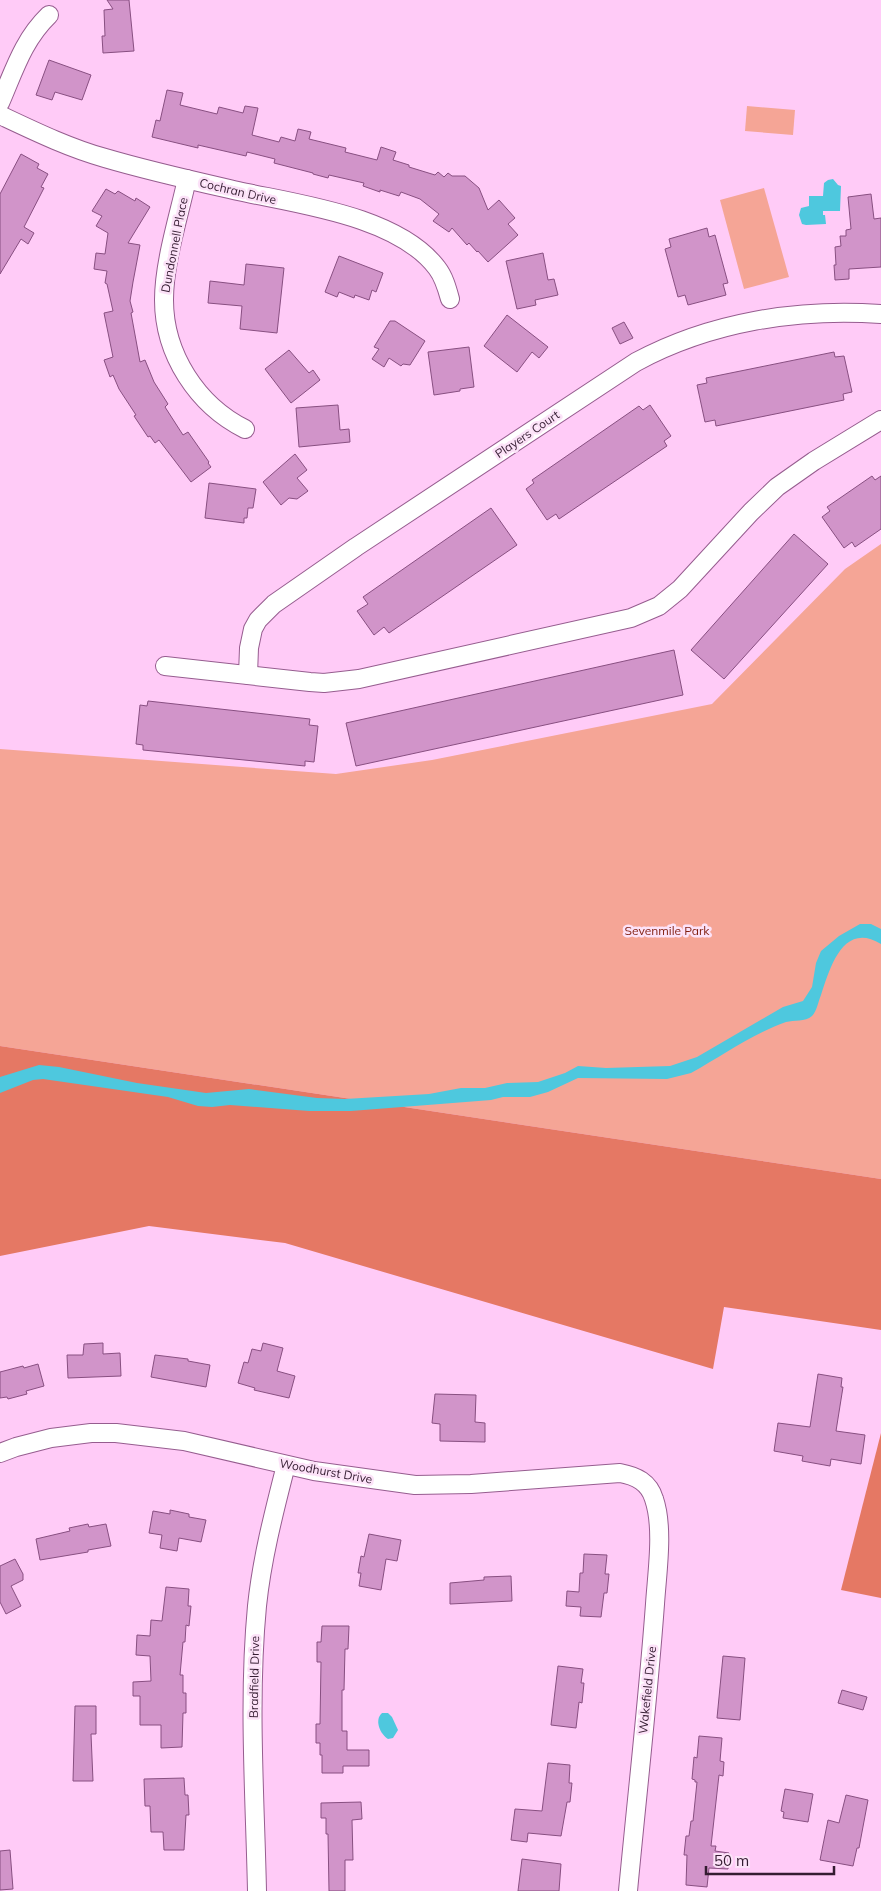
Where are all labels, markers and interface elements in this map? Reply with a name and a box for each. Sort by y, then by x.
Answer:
street label: Cochran Drive [198,175,278,207]
street label: Dundonnell Place [157,196,191,294]
street label: Players Court [492,407,562,461]
park label: Sevenmile Park [625,923,710,938]
street label: Woodhurst Drive [278,1455,374,1487]
street label: Bradfield Drive [246,1636,262,1718]
street label: Wakefield Drive [635,1645,659,1735]
scale bar [706,1844,834,1876]
text: 50 m [714,1851,749,1870]

